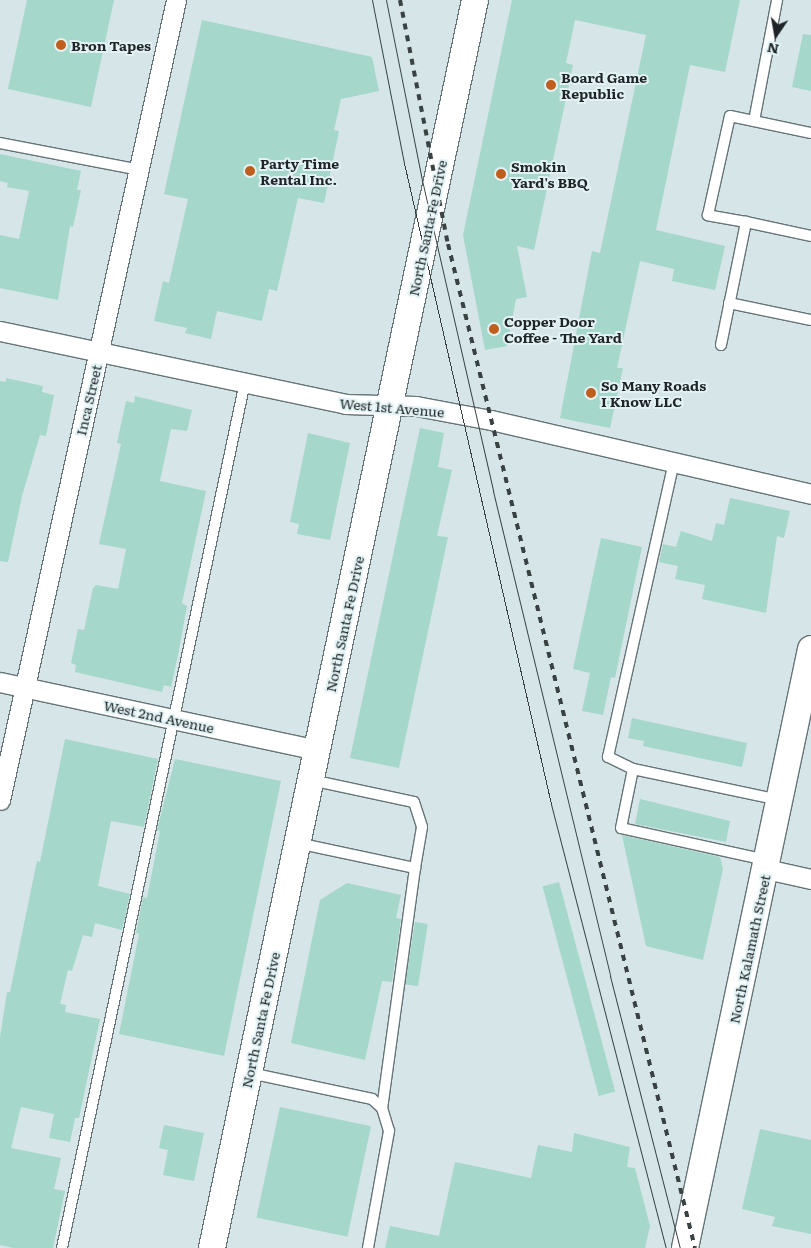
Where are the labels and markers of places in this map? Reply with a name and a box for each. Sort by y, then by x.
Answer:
place label: Bron Tapes [71,37,151,53]
marker: Bron Tapes [55,39,67,51]
place label: Board Game Republic [561,69,647,102]
marker: Board Game Republic [545,79,557,91]
place label: Party Time Rental Inc. [260,155,339,188]
place label: Smokin Yard's BBQ [511,158,588,190]
marker: Party Time Rental Inc. [244,165,256,177]
marker: Smokin Yard's BBQ [495,168,507,180]
place label: Copper Door Coffee - The Yard [504,313,622,346]
marker: Copper Door Coffee - The Yard [488,323,500,335]
place label: So Many Roads I Know LLC [601,377,706,410]
marker: So Many Roads I Know LLC [585,387,597,399]

